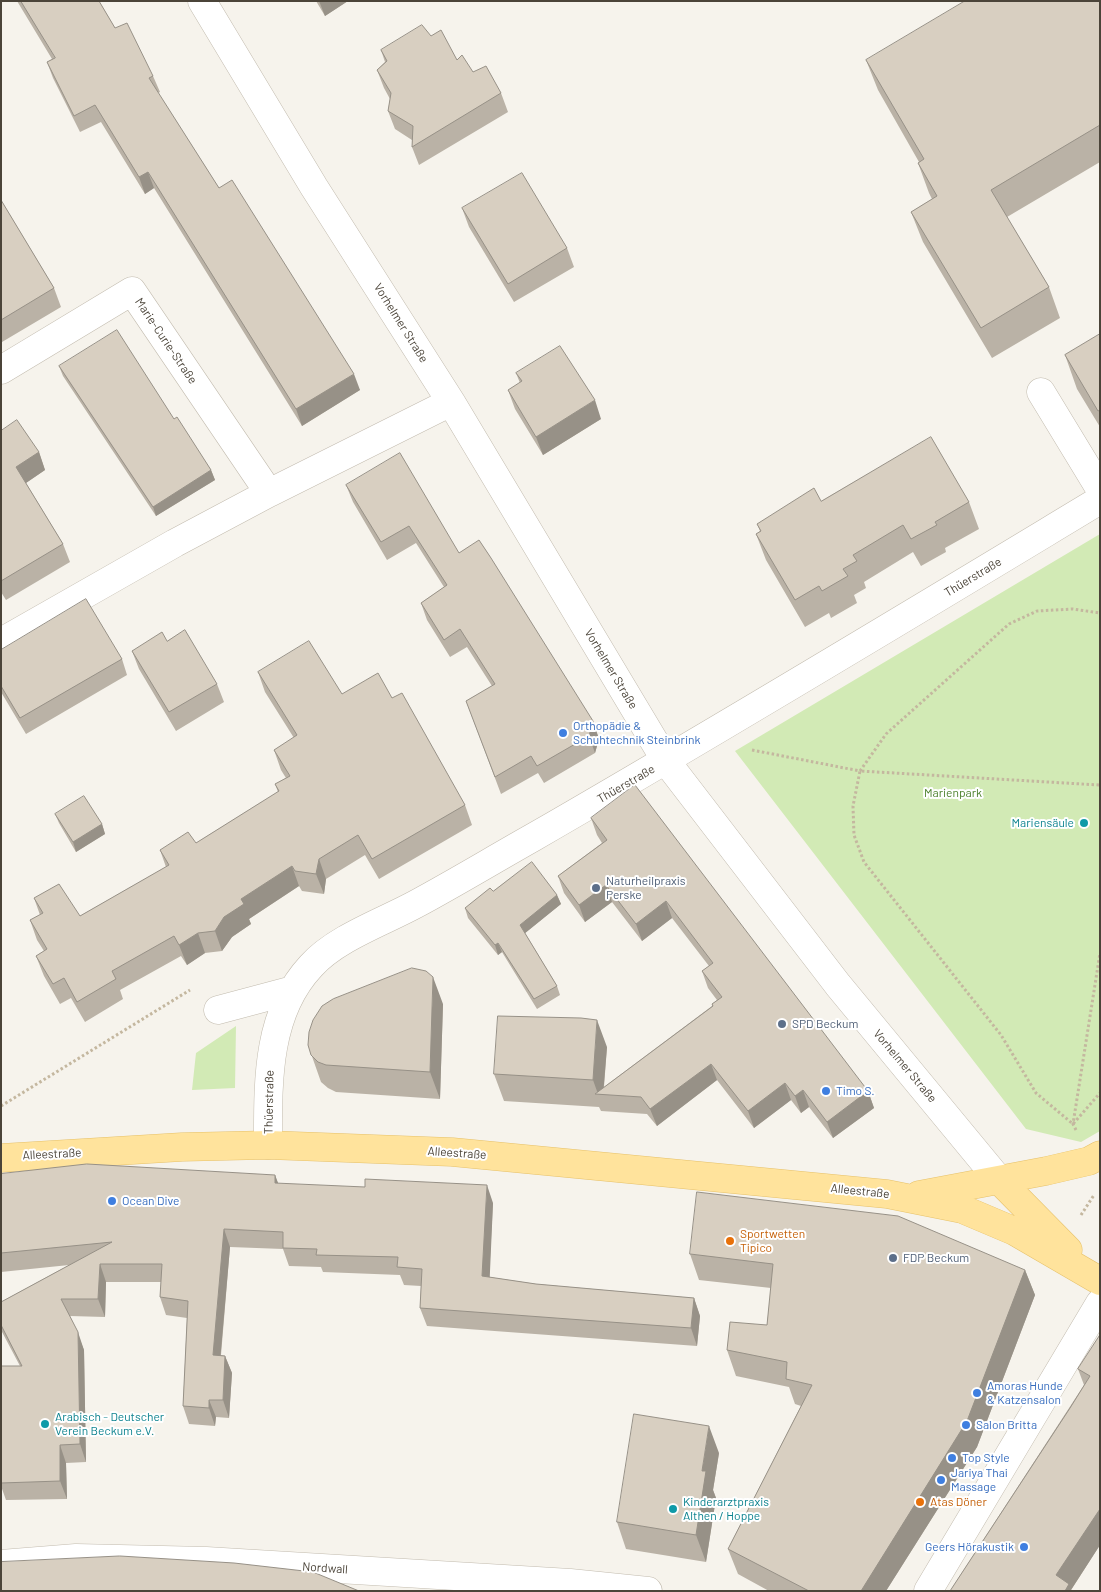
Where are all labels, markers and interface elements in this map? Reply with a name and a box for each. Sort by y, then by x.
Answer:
street label: Vorhelmer Straße [371,281,431,365]
street label: Marie-Curie-Straße [132,295,200,387]
street label: Thüerstraße [942,554,1004,600]
street label: Vorhelmer Straße [581,626,641,712]
place label: Orthopädie & Schuhtechnik Steinbrink [573,719,700,747]
marker: Orthopädie & Schuhtechnik Steinbrink [557,727,569,739]
street label: Thüerstraße [595,762,657,806]
park label: Marienpark [924,786,982,800]
place label: Mariensäule [1012,816,1074,830]
marker: Mariensäule [1078,817,1090,829]
place label: Naturheilpraxis Perske [606,874,686,902]
marker: Naturheilpraxis Perske [590,882,602,894]
place label: SPD Beckum [792,1017,858,1031]
marker: SPD Beckum [776,1018,788,1030]
street label: Vorhelmer Straße [870,1027,940,1105]
street label: Thüerstraße [261,1070,277,1134]
place label: Timo S. [836,1084,875,1098]
marker: Timo S. [820,1085,832,1097]
street label: Alleestraße [427,1144,487,1162]
street label: Alleestraße [22,1145,82,1163]
street label: Alleestraße [830,1181,890,1201]
place label: Ocean Dive [122,1194,179,1208]
marker: Ocean Dive [106,1195,118,1207]
place label: Sportwetten Tipico [740,1227,805,1255]
marker: Sportwetten Tipico [724,1235,736,1247]
place label: FDP Beckum [903,1251,969,1265]
marker: FDP Beckum [887,1252,899,1264]
place label: Amoras Hunde & Katzensalon [987,1379,1063,1407]
marker: Amoras Hunde & Katzensalon [971,1387,983,1399]
place label: Arabisch - Deutscher Verein Beckum e.V. [55,1410,164,1438]
marker: Arabisch - Deutscher Verein Beckum e.V. [39,1418,51,1430]
place label: Salon Britta [976,1418,1037,1432]
marker: Salon Britta [960,1419,972,1431]
place label: Top Style [962,1451,1010,1465]
marker: Top Style [946,1452,958,1464]
place label: Jariya Thai Massage [951,1466,1008,1494]
marker: Jariya Thai Massage [935,1474,947,1486]
place label: Kinderarztpraxis Althen / Hoppe [683,1495,769,1523]
place label: Atas Döner [930,1495,987,1509]
marker: Atas Döner [914,1496,926,1508]
marker: Kinderarztpraxis Althen / Hoppe [667,1503,679,1515]
place label: Geers Hörakustik [925,1540,1014,1554]
marker: Geers Hörakustik [1018,1541,1030,1553]
street label: Nordwall [302,1559,348,1577]

